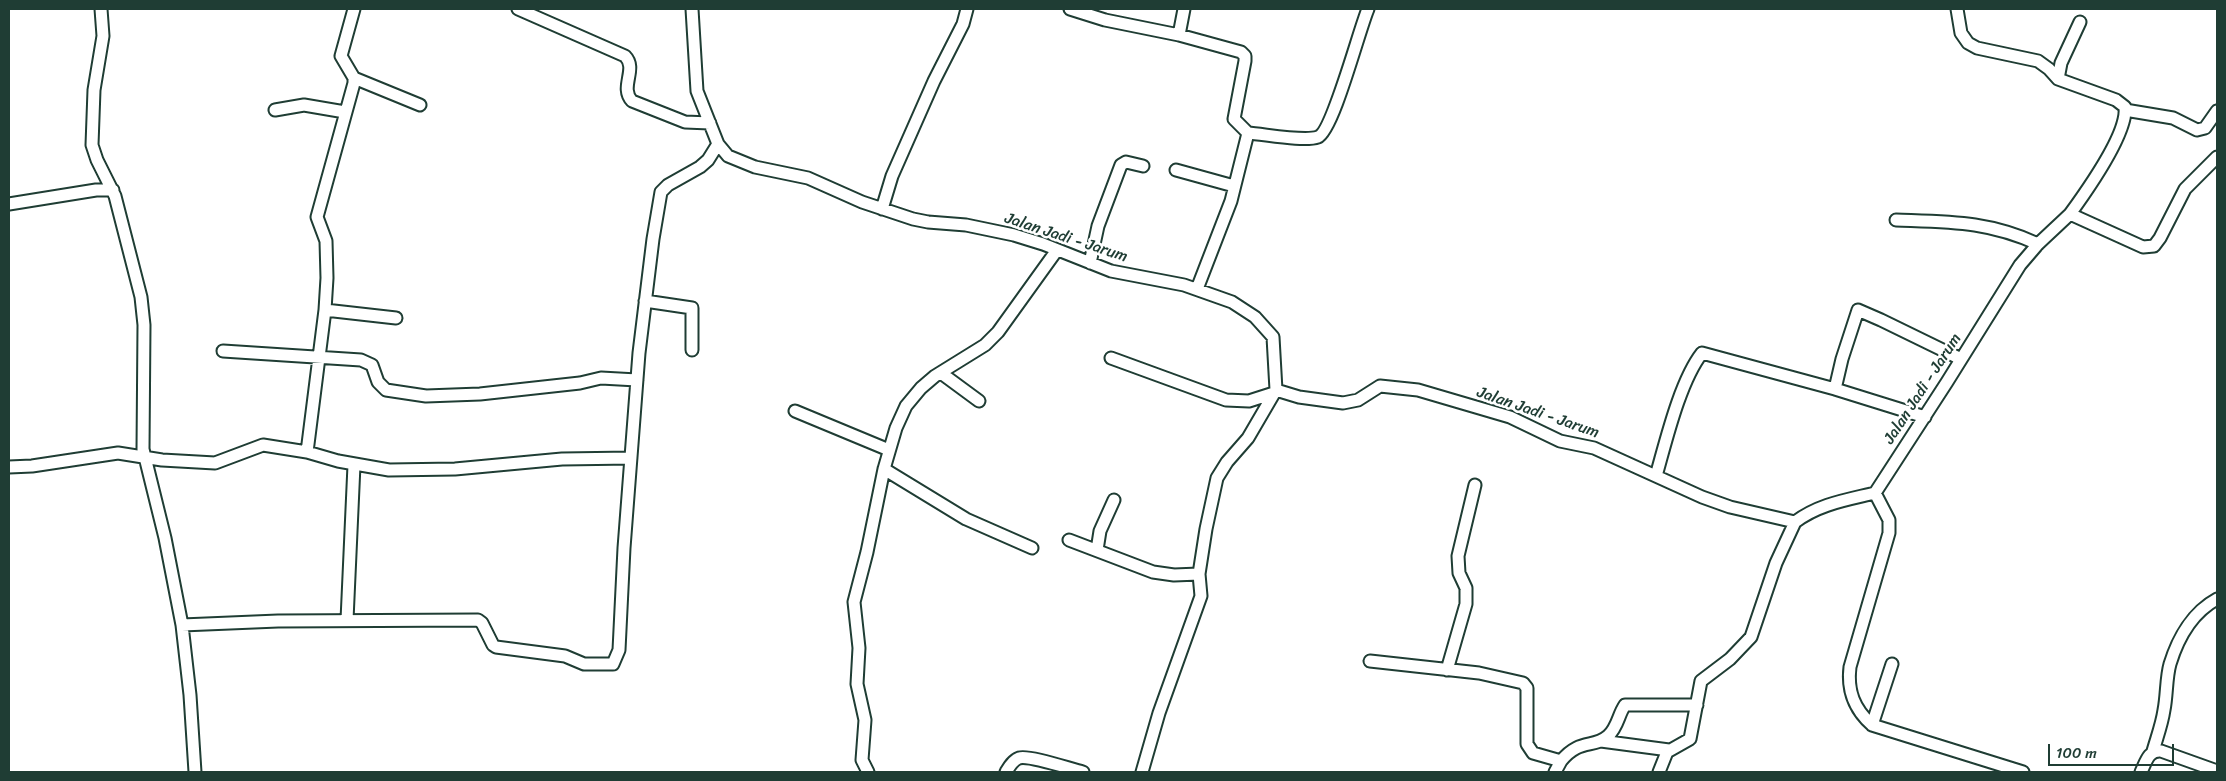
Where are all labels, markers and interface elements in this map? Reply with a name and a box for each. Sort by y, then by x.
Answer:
street label: Jalan Jadi - Jarum [1002,209,1130,267]
street label: Jalan Jadi - Jarum [1880,330,1966,448]
street label: Jalan Jadi - Jarum [1474,383,1602,443]
scale bar [2051,734,2177,766]
text: 100 m [2056,740,2097,766]

